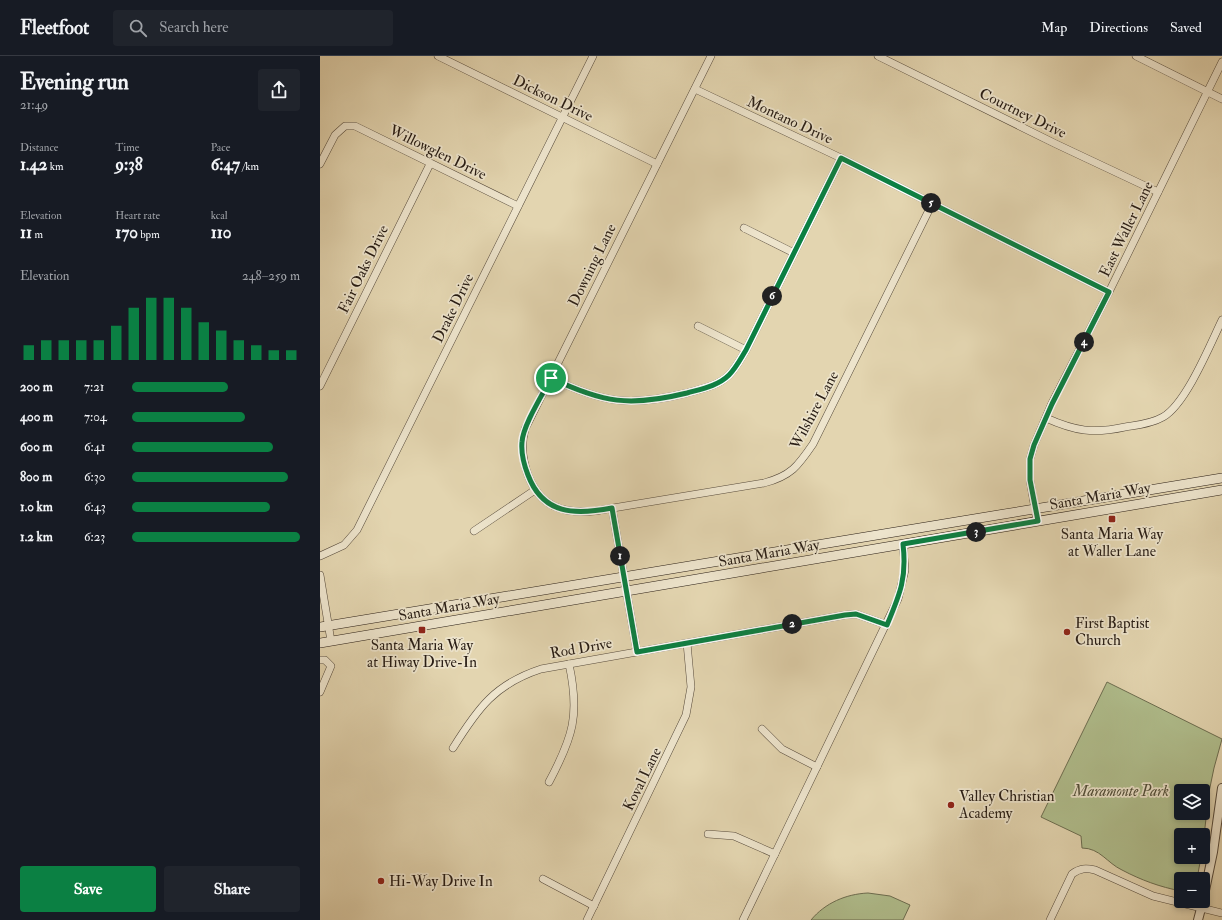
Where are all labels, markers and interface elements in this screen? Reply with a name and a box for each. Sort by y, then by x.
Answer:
search box [113,10,393,46]
text: Fleetfoot [20,16,89,40]
icon: search [127,17,149,39]
text: Search here [159,18,229,37]
text: Map [1041,19,1067,36]
text: Directions [1089,19,1148,36]
text: Saved [1170,19,1202,36]
text: Evening run [20,68,129,96]
button: share [258,69,300,111]
street label: Dickson Drive [510,71,596,126]
street label: Courtney Drive [976,84,1069,143]
street label: Montano Drive [744,92,836,149]
text: 21:49 [20,97,48,113]
street label: Willowglen Drive [385,120,489,184]
text: Distance [20,141,58,154]
text: Time [115,141,139,154]
text: Pace [211,141,230,154]
text: 1.42 [20,154,47,175]
text: 9:38 [115,154,143,175]
text: 6:47 [211,154,240,175]
text: km [47,160,64,173]
text: /km [240,160,259,173]
street label: East Waller Lane [1095,178,1158,280]
pin: 5 [921,193,941,213]
text: 5 [929,196,933,209]
text: Elevation [20,209,62,222]
text: Heart rate [115,209,160,222]
text: kcal [211,209,228,222]
street label: Downing Lane [564,221,621,310]
text: 11 [20,222,32,243]
text: 170 [115,222,138,243]
text: 110 [211,222,231,243]
street label: Fair Oaks Drive [334,222,393,317]
text: m [32,228,43,241]
text: bpm [138,228,160,241]
text: Elevation [20,268,70,284]
text: 248–259 m [242,268,300,284]
street label: Drake Drive [429,270,478,346]
pin: 6 [762,286,782,306]
text: 6 [769,289,775,302]
pin: 4 [1074,332,1094,352]
text: 4 [1081,335,1087,348]
pin [534,361,568,395]
icon: arrive [540,367,562,389]
street label: Wilshire Lane [785,368,843,454]
text: 200 m [20,379,53,395]
text: 7:21 [84,379,104,395]
text: 400 m [20,409,53,425]
text: 7:04 [84,409,107,425]
text: 600 m [20,439,53,455]
text: 6:41 [84,439,105,455]
text: 800 m [20,469,52,485]
text: 6:30 [84,469,105,485]
street label: Santa Maria Way [1048,478,1153,515]
text: 1.0 km [20,499,53,515]
text: 6:43 [84,499,106,515]
marker: Santa Maria Way at Waller Lane [1107,514,1117,524]
pin: 3 [966,522,986,542]
text: 3 [974,525,978,538]
place label: Santa Maria Way at Waller Lane [1061,525,1164,561]
text: 1.2 km [20,529,53,545]
text: 6:23 [84,529,105,545]
street label: Santa Maria Way [717,535,822,572]
pin: 1 [610,546,630,566]
text: 1 [618,549,622,562]
street label: Santa Maria Way [397,589,502,626]
pin: 2 [782,614,802,634]
place label: First Baptist Church [1075,614,1150,650]
text: 2 [789,617,795,630]
marker: Santa Maria Way at Hiway Drive-In [417,625,427,635]
marker: First Baptist Church [1062,627,1072,637]
street label: Rod Drive [549,634,614,663]
place label: Santa Maria Way at Hiway Drive-In [367,636,477,672]
street label: Koval Lane [619,745,666,814]
park label: Maramonte Park [1072,782,1169,801]
map controls [1174,784,1210,908]
button: layers [1174,784,1210,820]
place label: Valley Christian Academy [958,787,1055,823]
marker: Valley Christian Academy [946,800,956,810]
button: + [1174,828,1210,864]
button: Save [20,866,156,912]
button: Share [164,866,300,912]
place label: Hi-Way Drive In [389,872,493,891]
button: − [1174,872,1210,908]
marker: Hi-Way Drive In [376,876,386,886]

